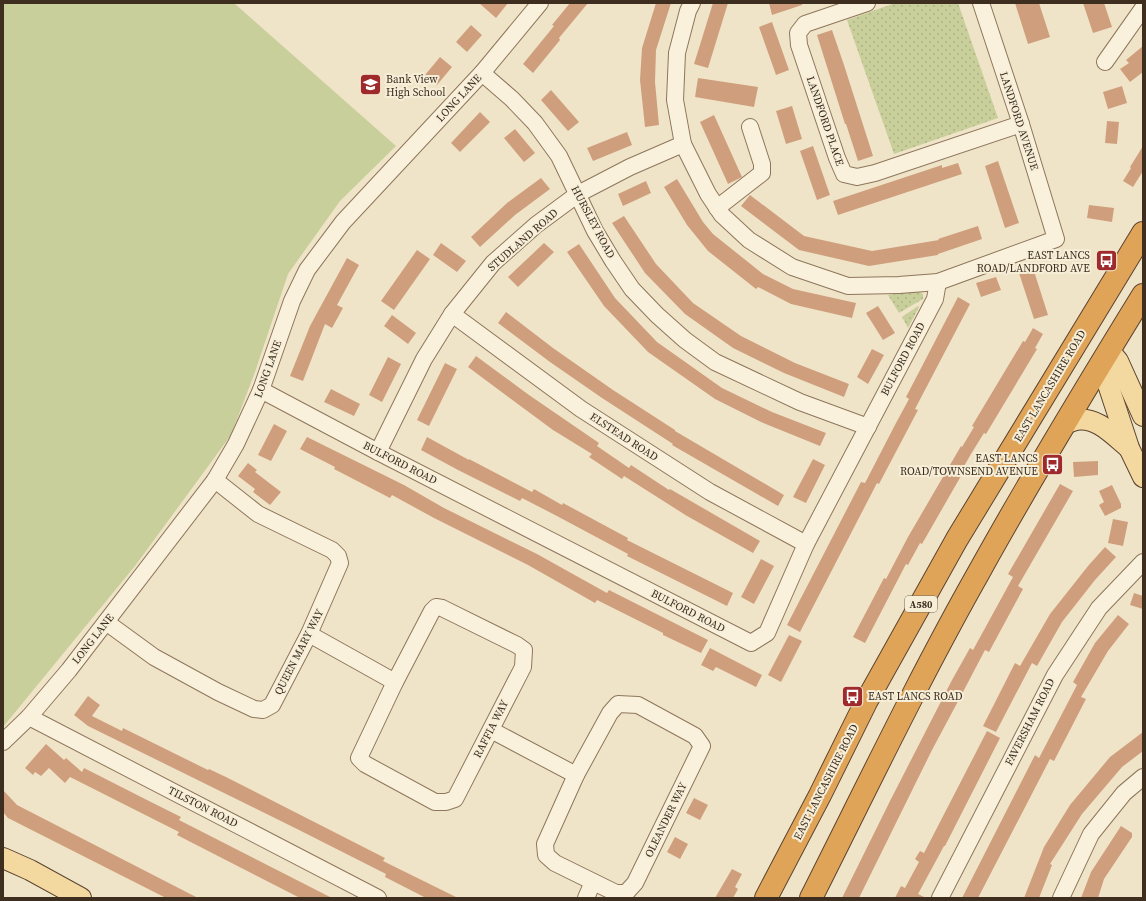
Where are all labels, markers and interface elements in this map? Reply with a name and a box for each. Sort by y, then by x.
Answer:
street label: LANDFORD AVENUE [996,70,1042,173]
street label: LONG LANE [433,71,485,125]
school or university icon: Bank View High School [358,72,384,98]
place label: Bank View High School [386,72,445,100]
street label: LANDFORD PLACE [803,74,847,168]
street label: HURSLEY ROAD [567,183,619,261]
street label: STUDLAND ROAD [485,205,562,275]
place label: EAST LANCS ROAD/LANDFORD AVE [977,248,1090,276]
bus stop icon: EAST LANCS ROAD/LANDFORD AVE [1093,248,1119,274]
street label: BULFORD ROAD [877,319,929,398]
street label: EAST LANCASHIRE ROAD [1011,327,1090,445]
street label: LONG LANE [251,338,285,400]
street label: ELSTEAD ROAD [587,409,661,465]
street label: BULFORD ROAD [360,438,440,488]
place label: EAST LANCS ROAD/TOWNSEND AVENUE [900,451,1038,479]
bus stop icon: EAST LANCS ROAD/TOWNSEND AVENUE [1040,451,1066,477]
street label: BULFORD ROAD [648,586,728,636]
road number: A580 [905,596,937,612]
street label: QUEEN MARY WAY [271,606,327,698]
street label: LONG LANE [69,610,118,667]
street label: FAVERSHAM ROAD [1002,676,1059,768]
bus stop icon: EAST LANCS ROAD [840,683,866,709]
place label: EAST LANCS ROAD [868,689,963,704]
street label: RAFFIA WAY [470,697,512,761]
street label: EAST LANCASHIRE ROAD [790,721,862,843]
street label: OLEANDER WAY [641,780,691,860]
street label: TILSTON ROAD [165,783,241,831]

